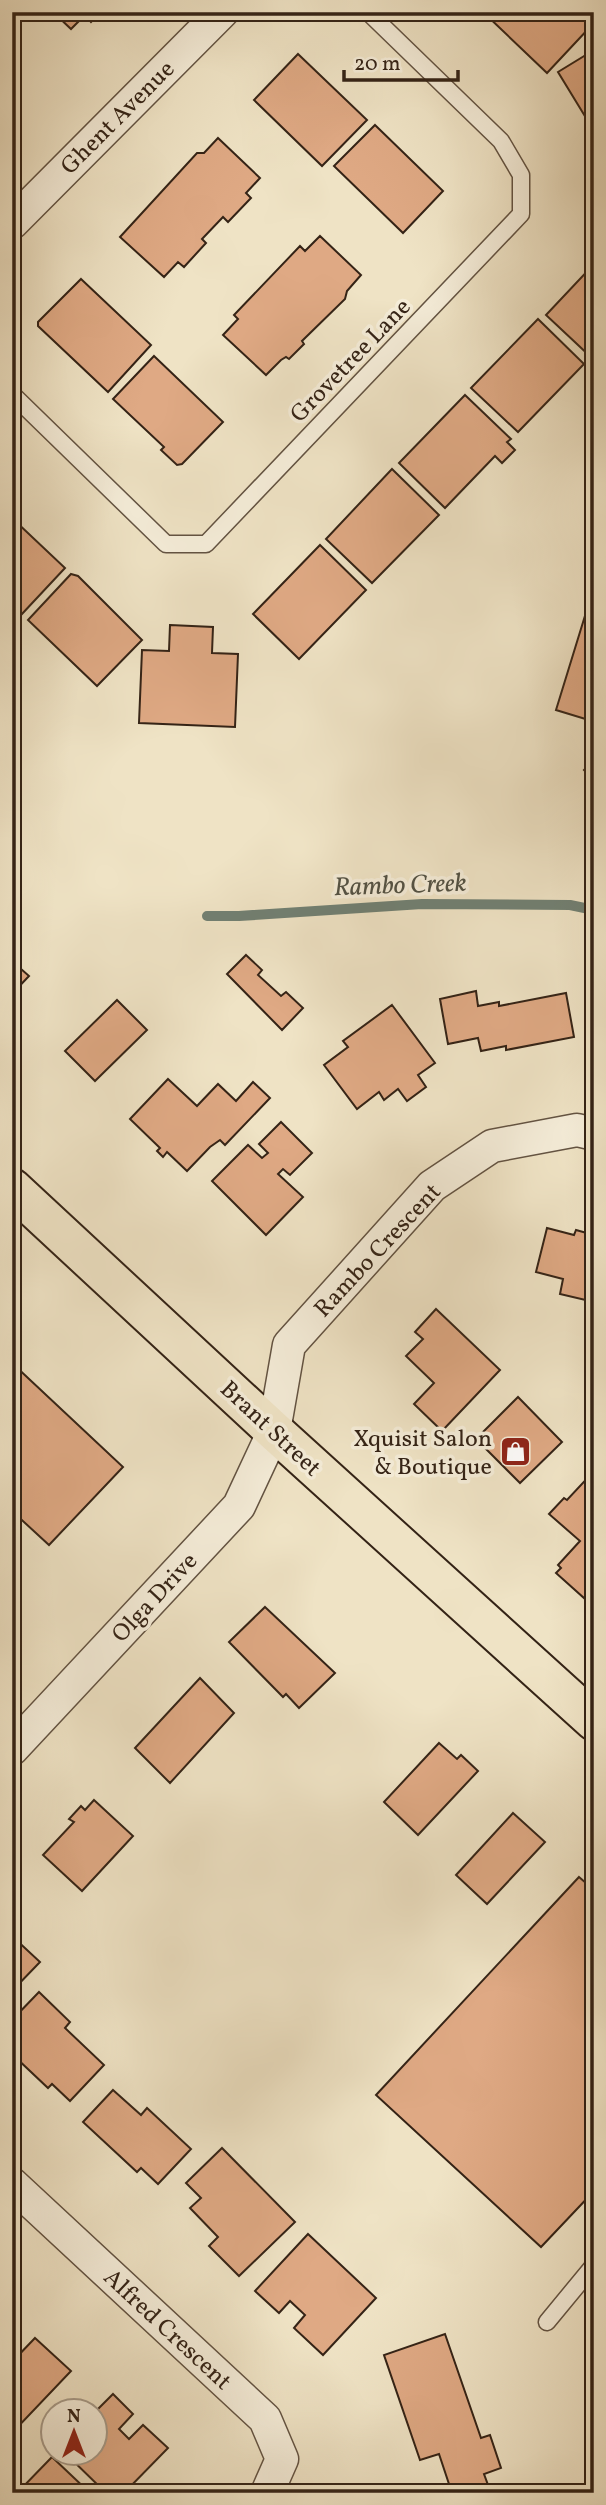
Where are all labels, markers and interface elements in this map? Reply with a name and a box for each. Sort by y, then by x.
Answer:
scale bar [344,38,457,82]
text: 20 m [354,50,400,79]
street label: Ghent Avenue [54,54,183,183]
street label: Grovetree Lane [283,292,420,431]
water label: Rambo Creek [333,866,467,906]
street label: Rambo Crescent [307,1177,450,1326]
street label: Brant Street [211,1374,328,1485]
place label: Xquisit Salon & Boutique [353,1423,492,1485]
shop icon: Xquisit Salon & Boutique [498,1435,532,1469]
street label: Olga Drive [105,1546,206,1651]
street label: Alfred Crescent [95,2262,238,2399]
north arrow [38,2396,108,2466]
text: N [67,2404,81,2430]

